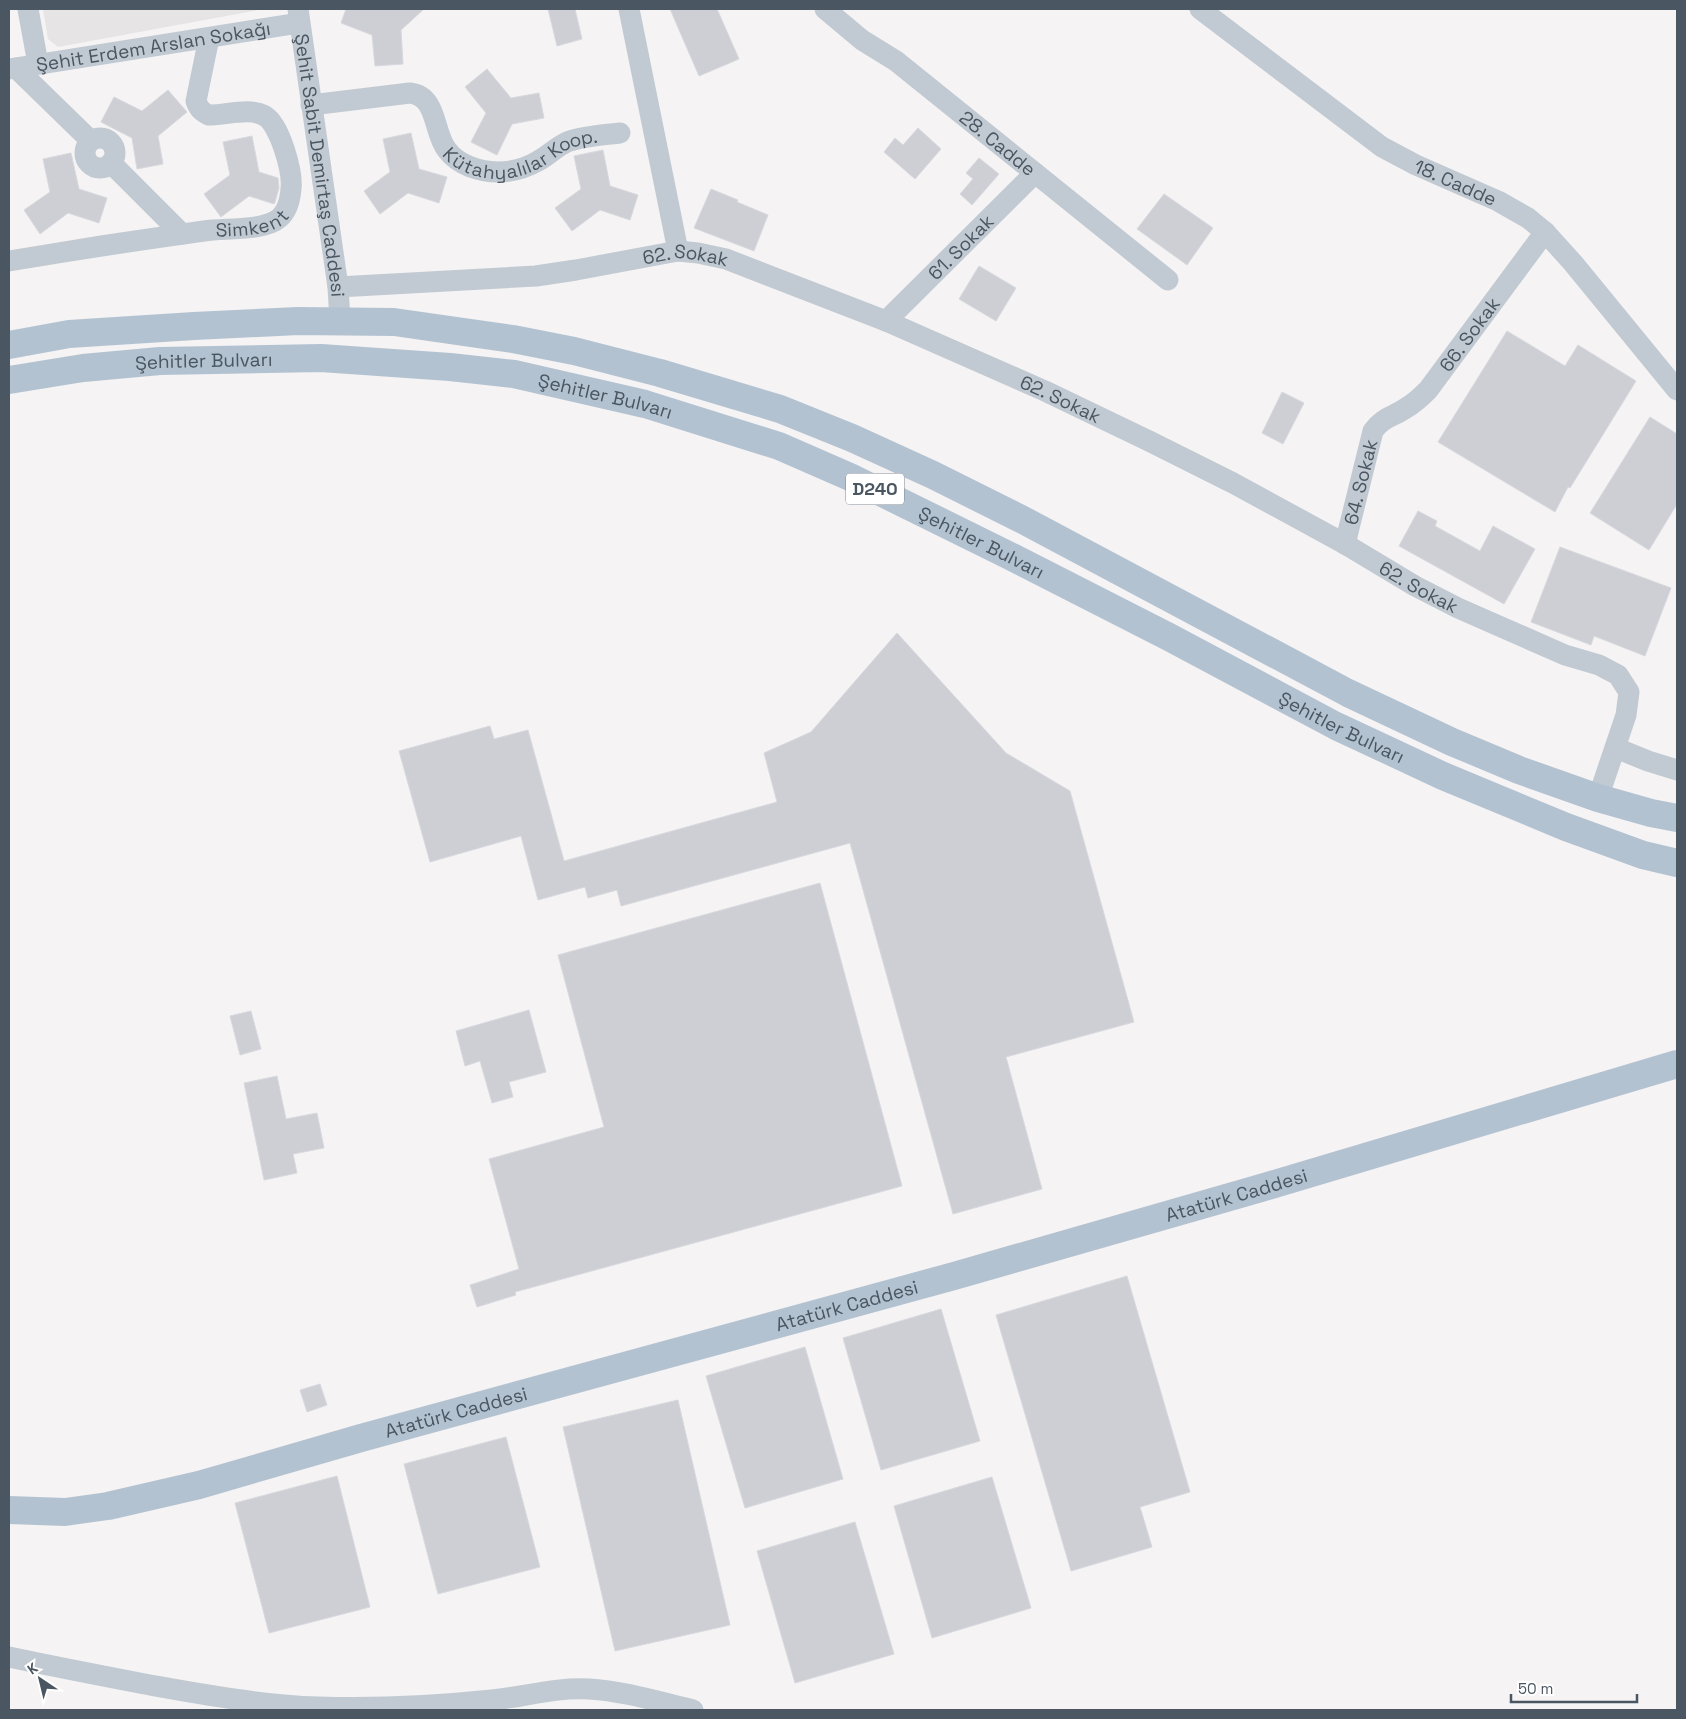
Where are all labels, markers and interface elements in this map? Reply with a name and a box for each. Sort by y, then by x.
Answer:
street label: Şehit Erdem Arslan Sokağı [34,16,272,78]
street label: Şehit Sabit Demirtaş Caddesi [289,32,351,298]
street label: 28. Cadde [954,105,1041,182]
street label: Kütahyalılar Koop. [437,123,599,185]
street label: 18. Cadde [1410,154,1500,212]
street label: Simkent [215,204,295,243]
street label: 61. Sokak [923,209,999,286]
street label: 62. Sokak [641,239,731,272]
street label: 66. Sokak [1434,292,1506,377]
street label: Şehitler Bulvarı [134,347,273,376]
street label: Şehitler Bulvarı [536,368,676,425]
street label: 62. Sokak [1016,370,1105,429]
street label: 64. Sokak [1338,437,1383,527]
road number: D240 [846,474,904,504]
street label: Şehitler Bulvarı [914,501,1048,584]
street label: 62. Sokak [1375,555,1463,619]
street label: Şehitler Bulvarı [1274,686,1408,769]
street label: Atatürk Caddesi [1163,1163,1310,1228]
street label: Atatürk Caddesi [773,1274,921,1337]
street label: Atatürk Caddesi [382,1381,530,1444]
north arrow [15,1654,65,1704]
text: K [24,1658,41,1678]
scale bar [1511,1672,1637,1704]
text: 50 m [1518,1679,1553,1698]

